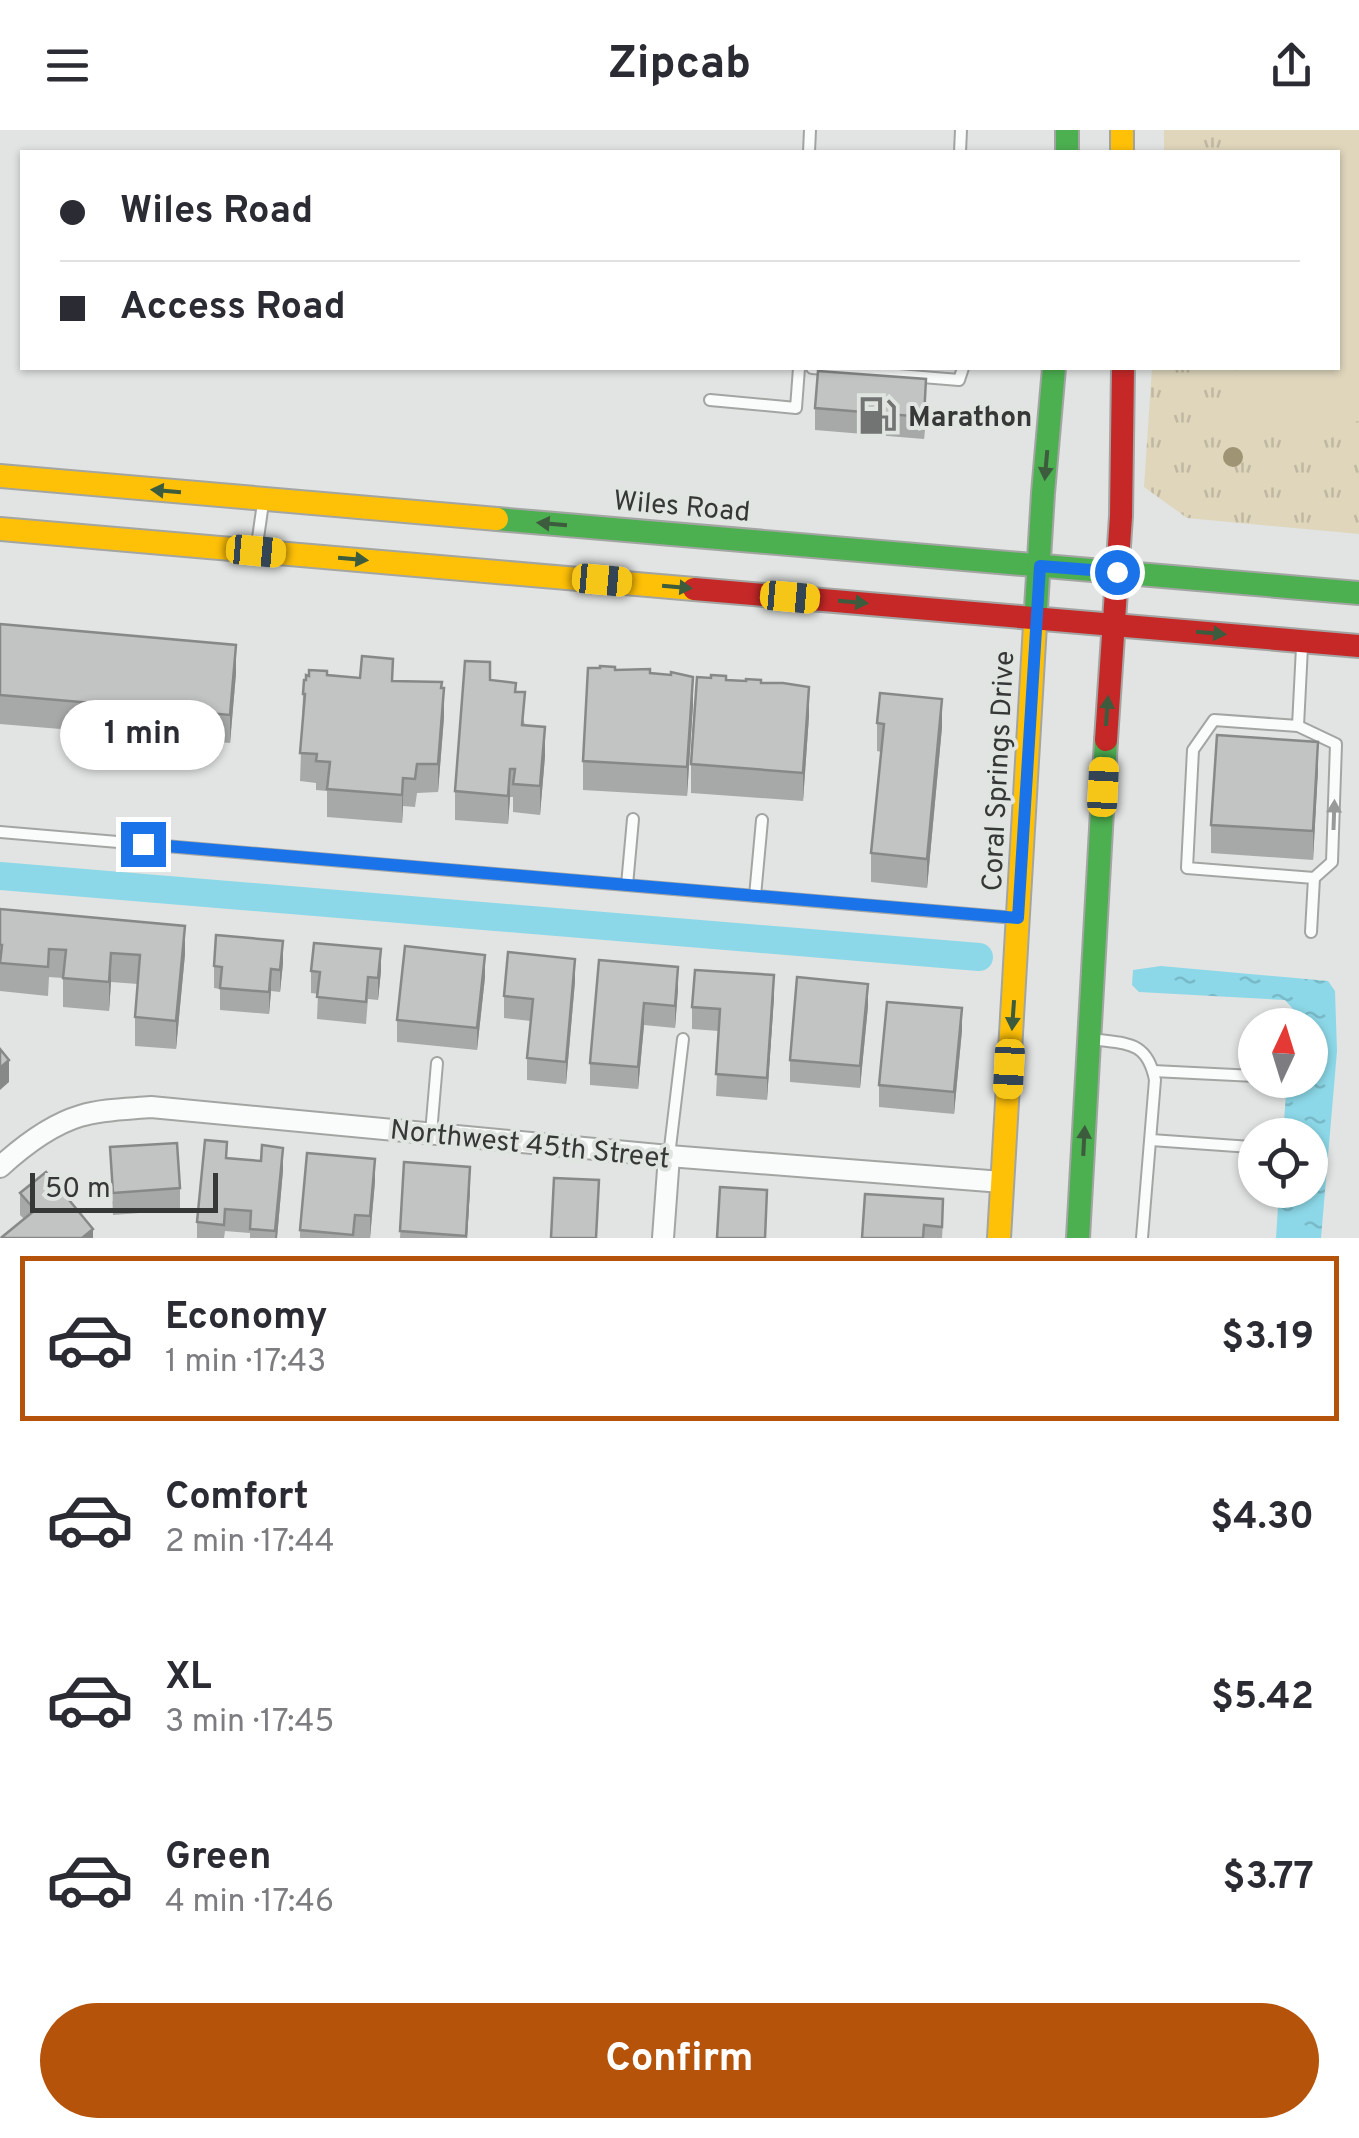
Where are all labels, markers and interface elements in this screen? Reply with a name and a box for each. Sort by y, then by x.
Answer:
text: Zipcab [608,37,751,94]
icon: menu [40,38,95,93]
icon: share [1264,38,1319,93]
text: Wiles Road [120,188,313,237]
text: Access Road [120,284,346,333]
fuel station icon: Marathon [857,395,899,437]
place label: Marathon [908,401,1032,437]
one-way arrow [1037,449,1053,481]
one-way arrow [150,482,181,498]
street label: Wiles Road [612,484,752,532]
one-way arrow [535,515,567,531]
car [225,533,287,569]
route start [1095,550,1140,595]
one-way arrow [338,552,370,568]
car [571,562,633,598]
one-way arrow [662,579,694,595]
car [759,579,821,615]
one-way arrow [838,595,869,611]
one-way arrow [1195,625,1227,641]
street label: Coral Springs Drive [976,650,1024,892]
one-way arrow [1100,695,1116,727]
callout: 1 min [61,699,226,769]
text: 1 min [104,715,181,755]
car [1086,756,1120,818]
one-way arrow [1326,798,1342,830]
route end [121,822,166,867]
one-way arrow [1005,1000,1021,1032]
north arrow [1238,1008,1328,1098]
map controls [1238,1008,1328,1208]
car [992,1038,1026,1100]
street label: Northwest 45th Street [388,1113,671,1179]
button: locate [1238,1118,1328,1208]
one-way arrow [1076,1124,1092,1156]
scale bar [30,1168,218,1212]
text: 50 m [45,1172,111,1208]
icon: car [45,1294,135,1384]
text: Economy [165,1294,327,1343]
text: $3.19 [1221,1314,1314,1363]
text: 1 min · 17:43 [165,1343,326,1383]
icon: car [45,1474,135,1564]
text: Comfort [165,1474,309,1523]
text: $4.30 [1210,1494,1314,1543]
text: 2 min · 17:44 [165,1523,335,1563]
icon: car [45,1654,135,1744]
text: XL [165,1654,212,1703]
text: $5.42 [1211,1674,1314,1723]
text: 3 min · 17:45 [165,1703,334,1743]
icon: car [45,1834,135,1924]
text: Green [165,1834,271,1883]
text: $3.77 [1222,1854,1314,1903]
text: 4 min · 17:46 [165,1883,334,1923]
button: Confirm [40,2003,1319,2118]

